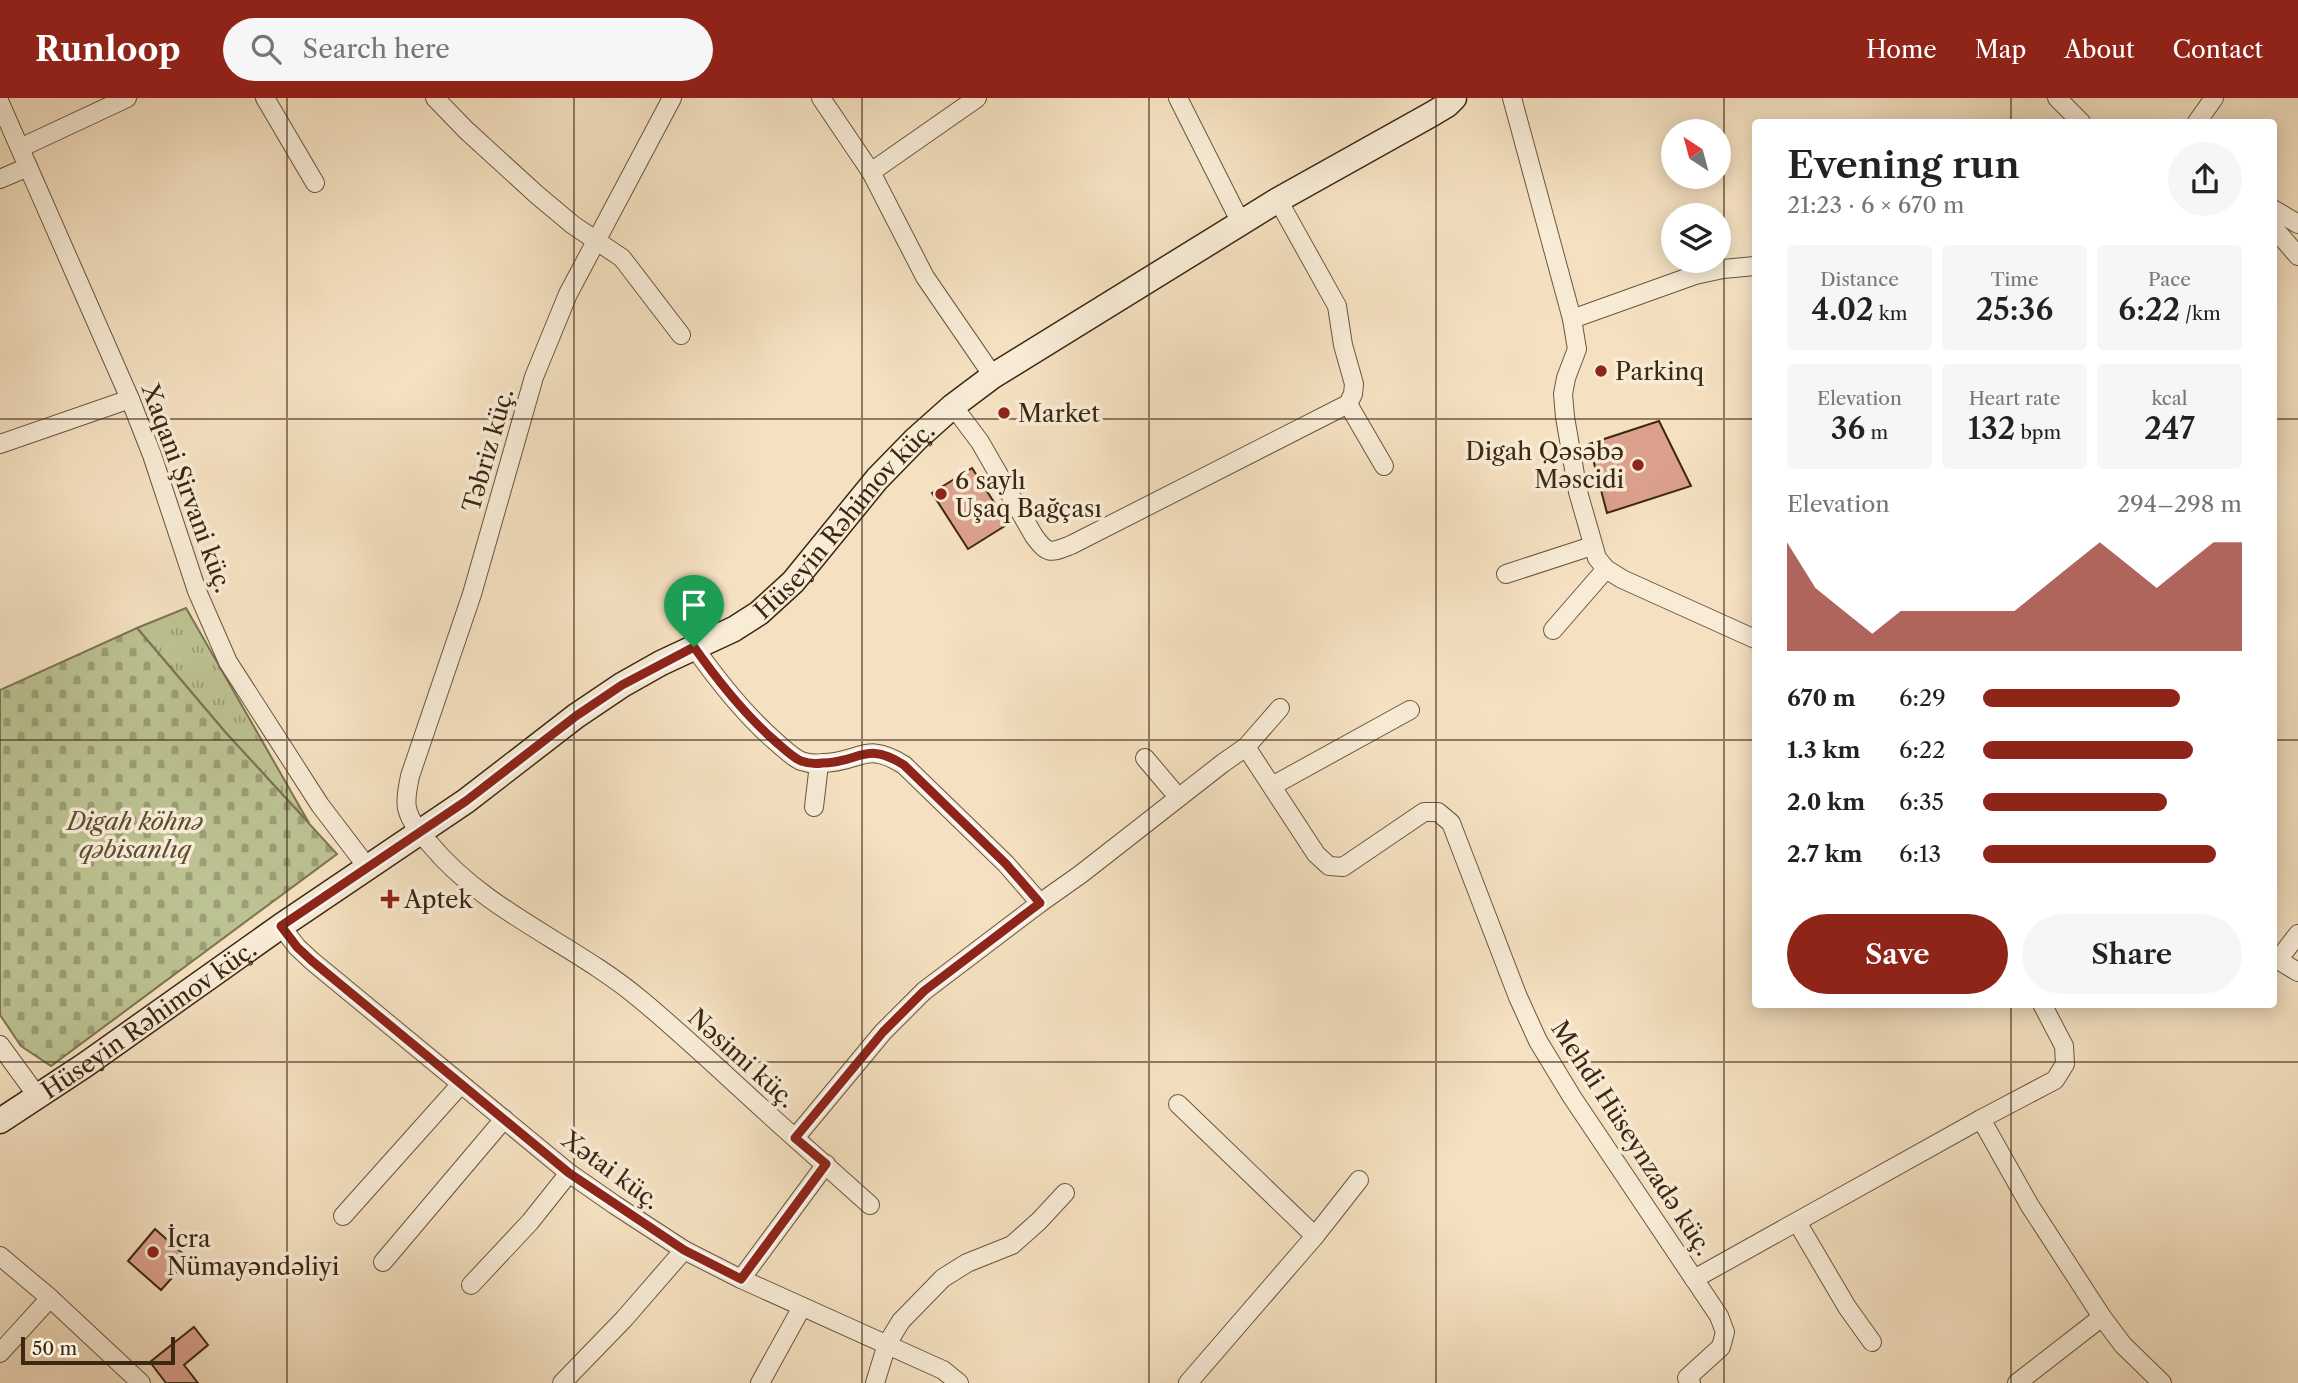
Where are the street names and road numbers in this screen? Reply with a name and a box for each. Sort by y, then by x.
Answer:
street label: Xaqani Şirvani küç. [135,379,238,596]
street label: Təbriz küç. [457,385,519,515]
street label: Hüseyin Rəhimov küç. [748,415,940,625]
street label: Hüseyin Rəhimov küç. [35,934,262,1104]
street label: Nəsimi küç. [683,1002,801,1114]
street label: Mehdi Hüseynzadə küç. [1545,1015,1719,1261]
street label: Xətai küç. [555,1124,666,1215]

